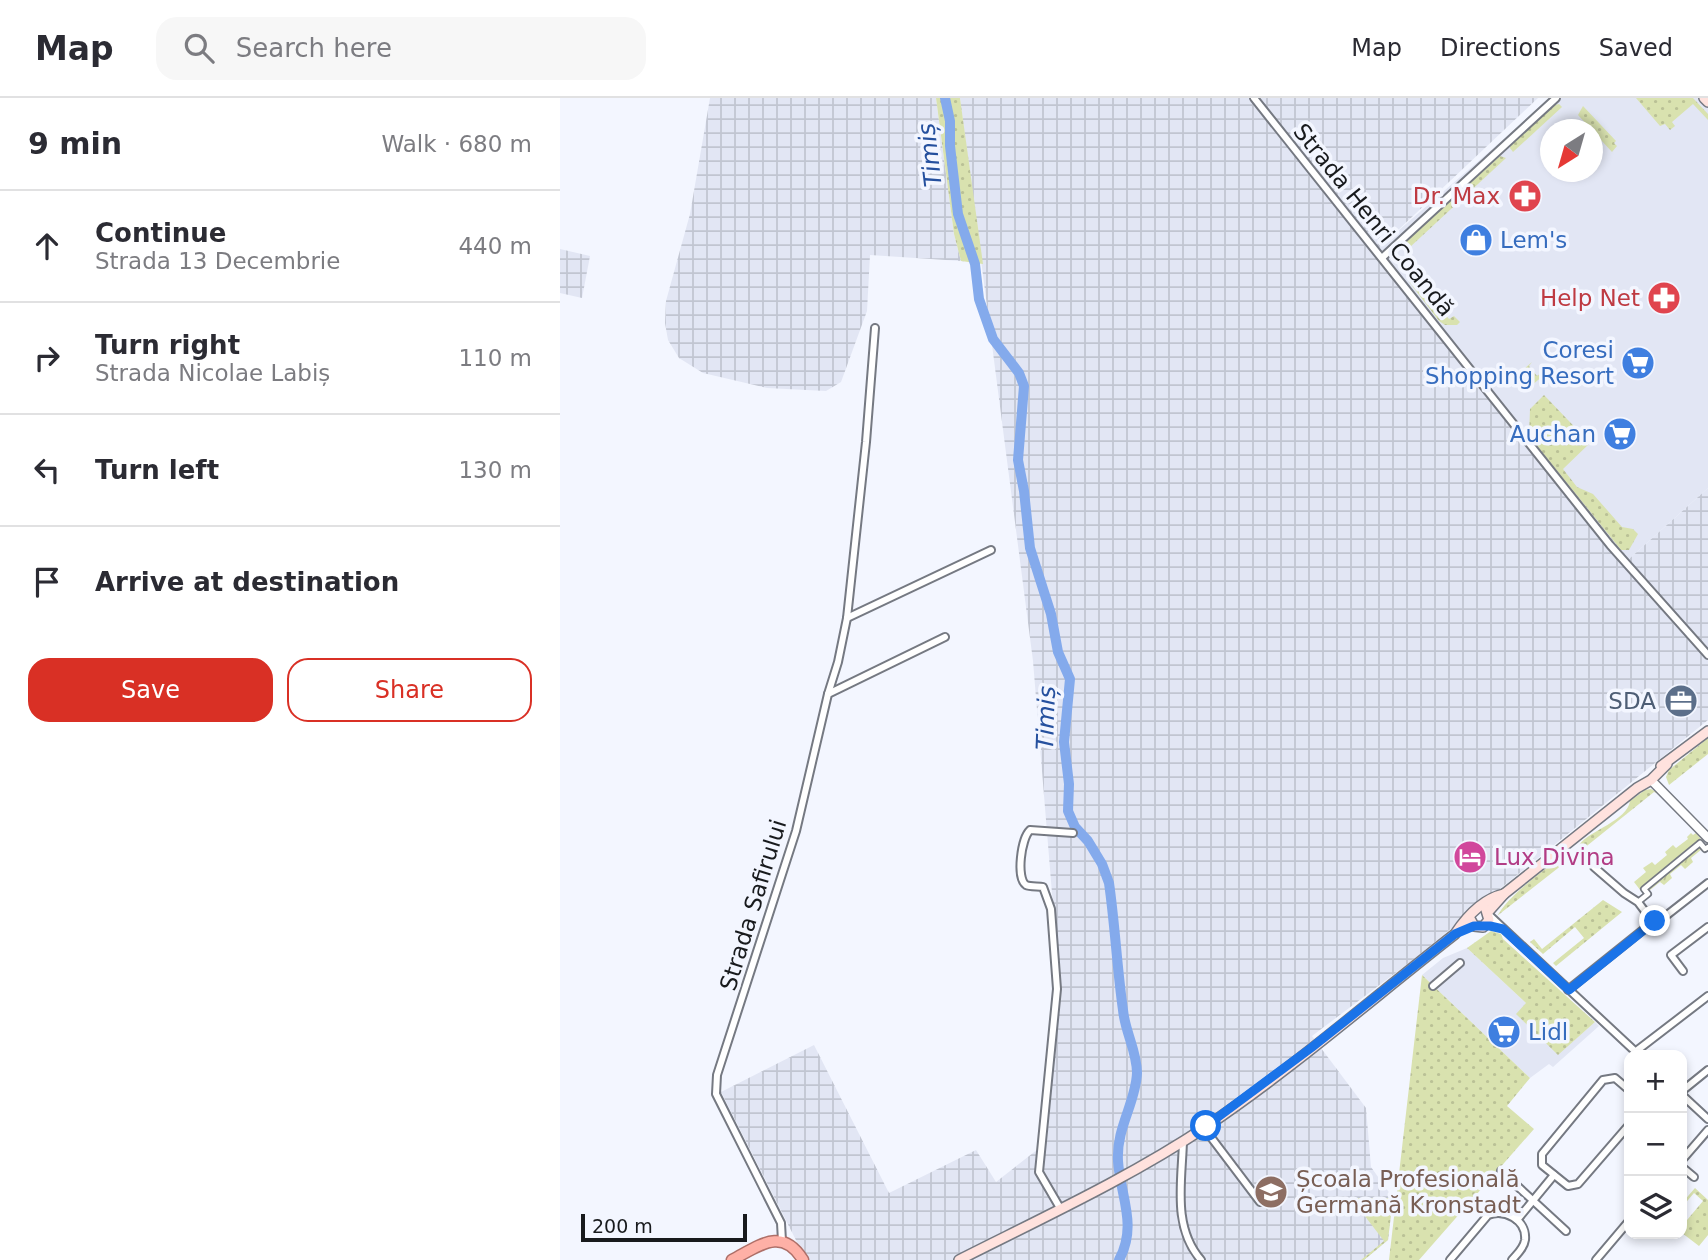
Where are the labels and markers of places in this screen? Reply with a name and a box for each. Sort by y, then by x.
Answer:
pharmacy icon: Dr. Max [1506,177,1544,215]
place label: Dr. Max [1413,183,1500,209]
shop icon: Lem's [1457,221,1495,259]
place label: Lem's [1500,227,1567,253]
pharmacy icon: Help Net [1645,279,1683,317]
place label: Help Net [1540,285,1640,311]
place label: Coresi Shopping Resort [1425,337,1614,389]
supermarket icon: Coresi Shopping Resort [1619,344,1657,382]
supermarket icon: Auchan [1601,415,1639,453]
place label: Auchan [1510,421,1596,447]
office icon: SDA [1662,682,1700,720]
place label: SDA [1608,688,1656,714]
hotel icon: Lux Divina [1451,838,1489,876]
place label: Lux Divina [1494,844,1615,870]
supermarket icon: Lidl [1485,1013,1523,1051]
place label: Lidl [1528,1019,1568,1045]
place label: Școala Profesională Germană Kronstadt [1296,1166,1521,1218]
school or university icon: Școala Profesională Germană Kronstadt [1252,1173,1290,1211]

